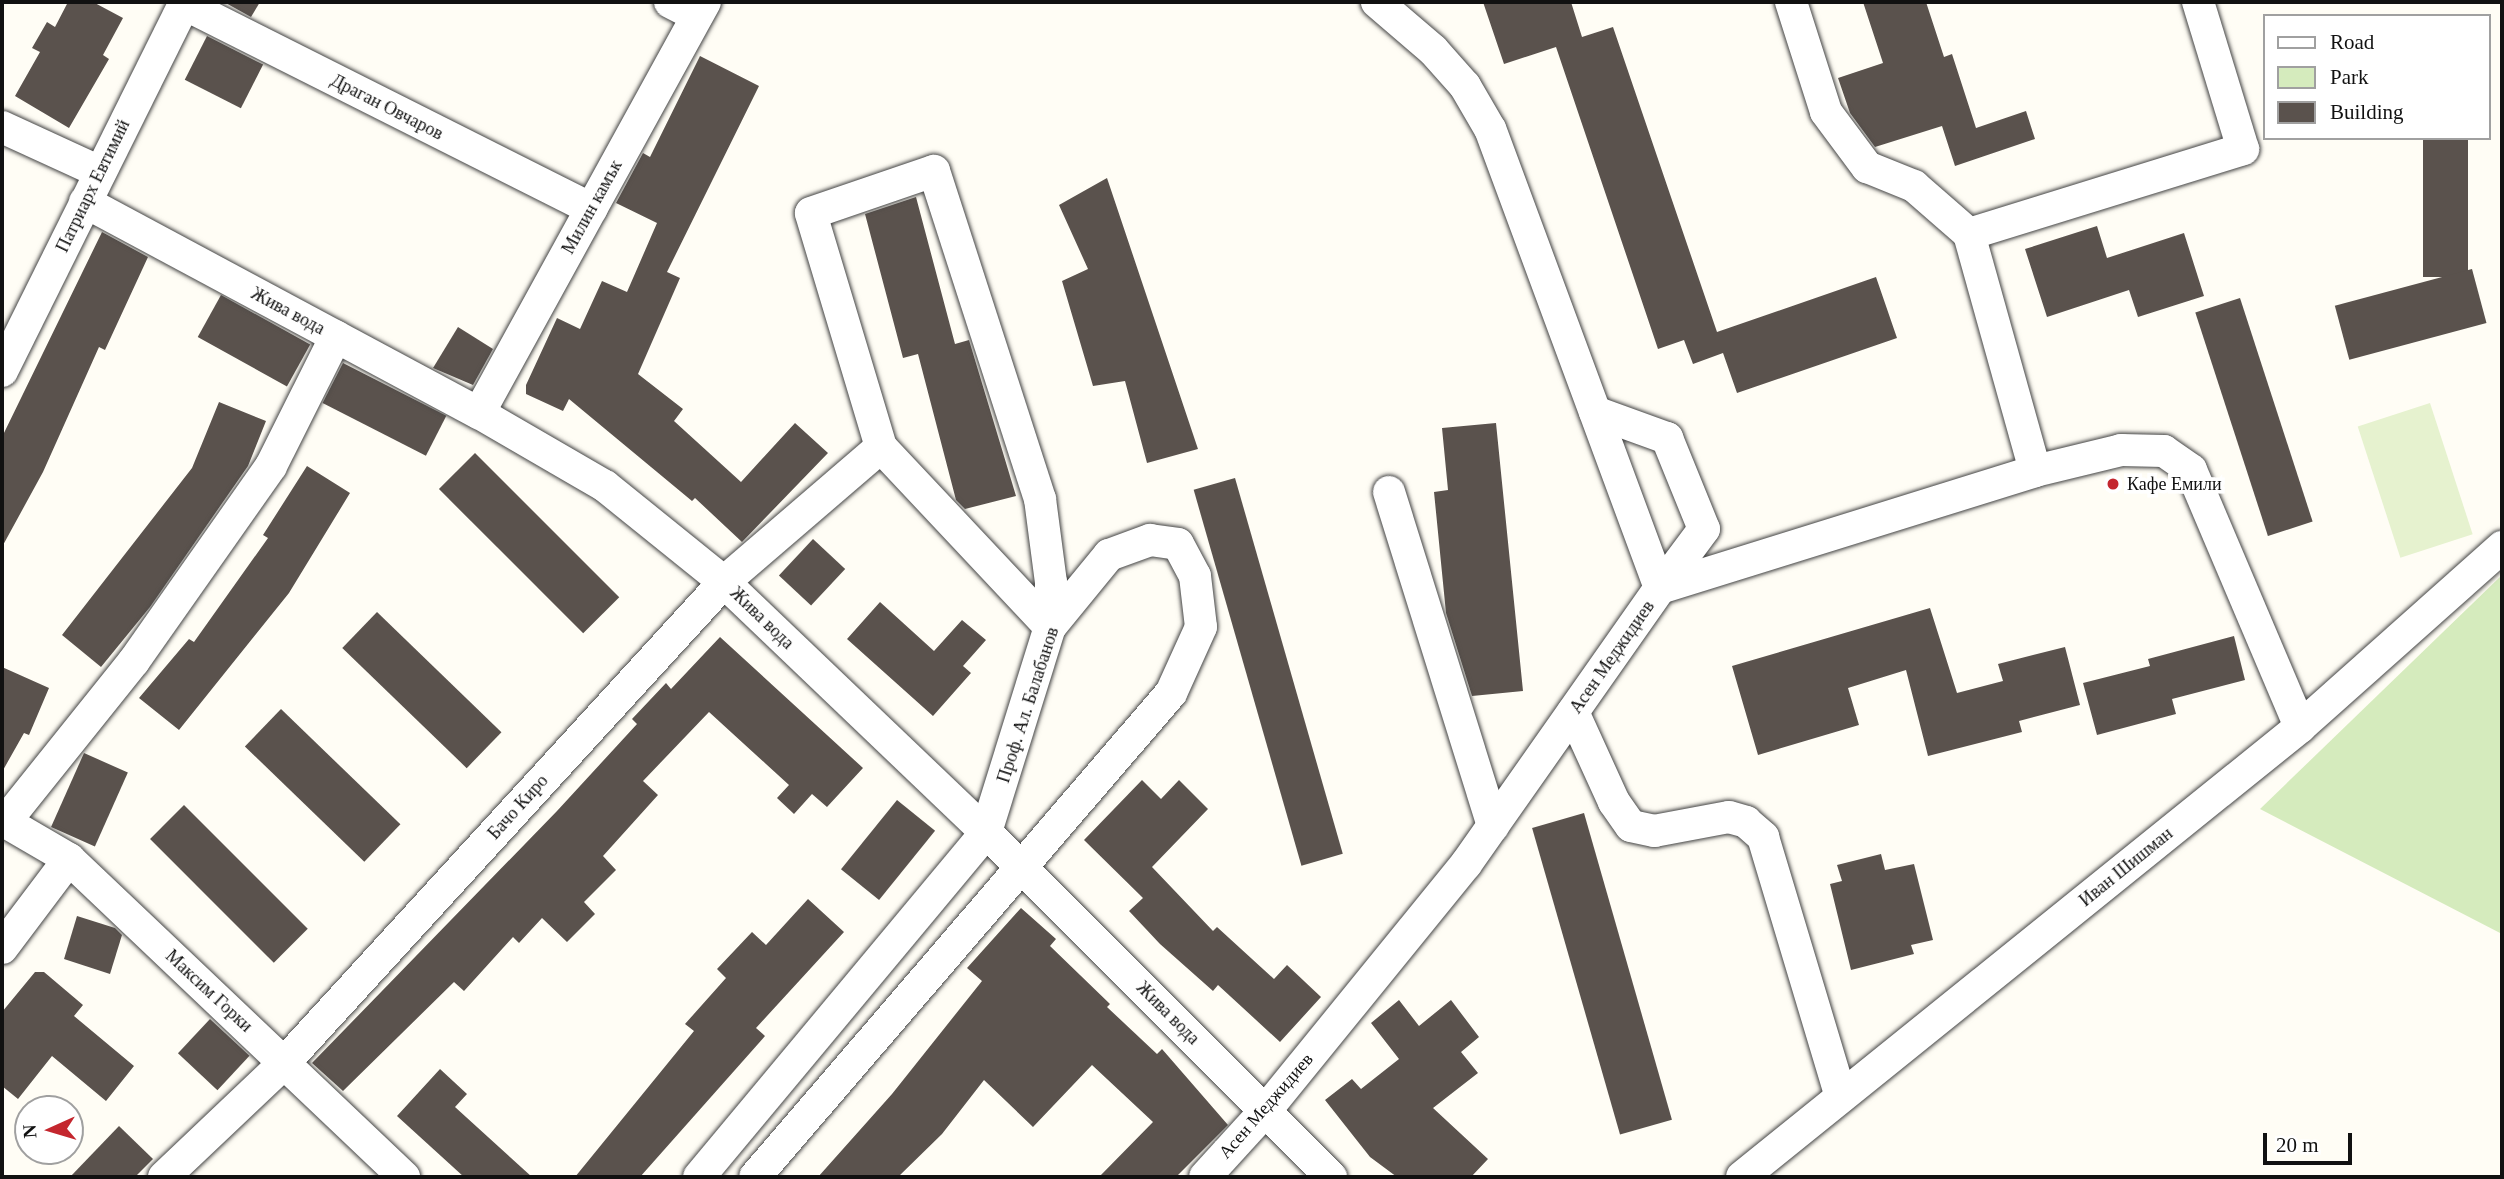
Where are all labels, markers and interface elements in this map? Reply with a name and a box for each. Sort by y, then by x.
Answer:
legend [2262,14,2490,140]
text: Road [2330,30,2374,54]
text: Park [2330,65,2369,89]
street label: Драган Овчаров [327,69,447,145]
text: Building [2330,100,2404,124]
street label: Патриарх Евтимий [52,116,134,256]
street label: Милин камък [557,156,627,258]
street label: Жива вода [247,283,329,339]
place label: Кафе Емили [2127,473,2222,495]
marker: Кафе Емили [2105,476,2121,492]
street label: Жива вода [726,582,798,654]
street label: Асен Меджидиев [1565,596,1659,718]
street label: Проф. Ал. Балабанов [993,624,1063,786]
street label: Бачо Киро [483,770,553,844]
street label: Иван Шишман [2075,823,2177,911]
street label: Максим Горки [161,945,257,1037]
street label: Жива вода [1132,977,1204,1049]
street label: Асен Меджидиев [1214,1049,1318,1163]
north arrow [14,1095,84,1165]
scale bar [2266,1120,2355,1164]
text: N [19,1124,41,1139]
text: 20 m [2276,1133,2319,1157]

